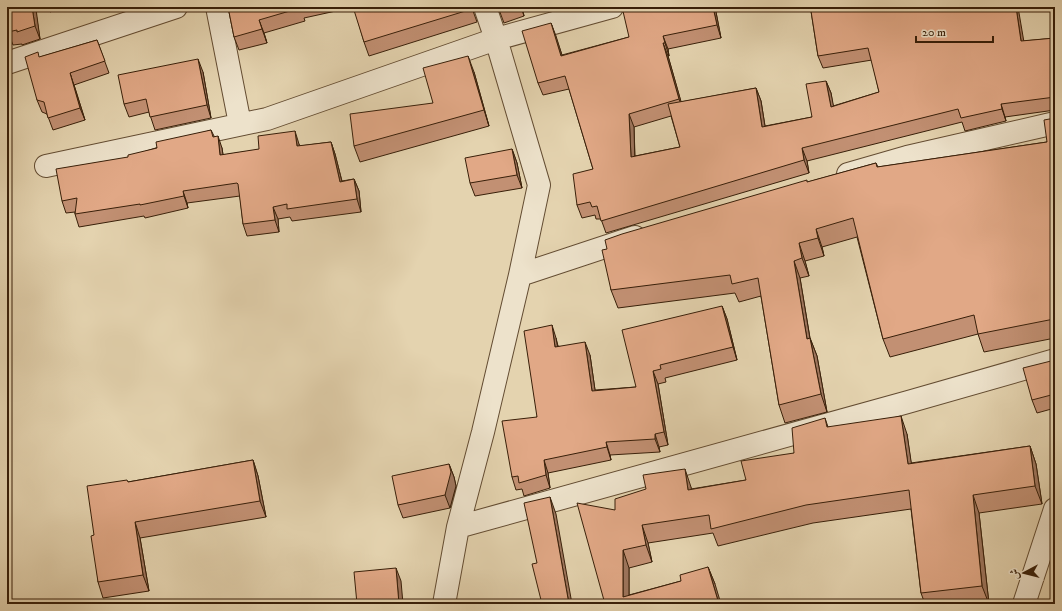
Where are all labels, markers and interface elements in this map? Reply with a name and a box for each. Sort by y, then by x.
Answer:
scale bar [916,18,993,44]
text: 20 m [922,25,946,40]
north arrow [1004,553,1044,593]
text: ش [1007,568,1023,580]

